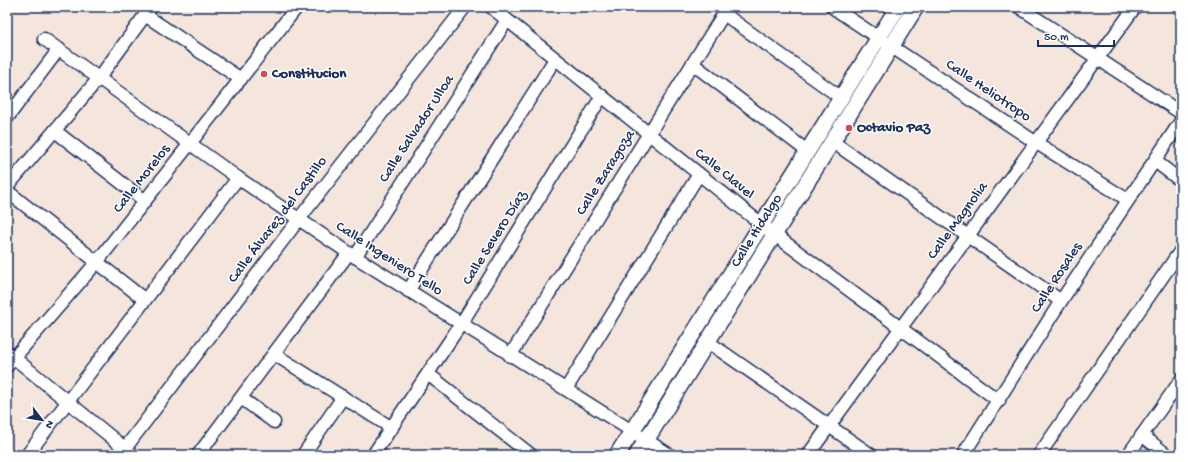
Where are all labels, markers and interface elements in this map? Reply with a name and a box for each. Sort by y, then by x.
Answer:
scale bar [1038,22,1114,48]
text: 50 m [1044,31,1069,45]
street label: Calle Heliotropo [942,56,1034,126]
place label: Constitucion [271,65,347,83]
marker: Constitucion [259,69,269,79]
street label: Calle Salvador Ulloa [375,71,459,186]
place label: Octavio Paz [857,119,931,137]
marker: Octavio Paz [844,123,854,133]
street label: Calle Zaragoza [573,126,640,219]
street label: Calle Morelos [110,141,175,217]
street label: Calle Clavel [690,144,758,204]
street label: Calle Álvarez del Castillo [225,153,332,287]
street label: Calle Magnolia [924,178,993,263]
street label: Calle Severo Díaz [459,187,531,289]
street label: Calle Hidalgo [727,191,787,271]
street label: Calle Ingeniero Tello [332,218,446,300]
street label: Calle Rosales [1028,239,1087,317]
north arrow [22,400,62,440]
text: N [42,418,56,430]

